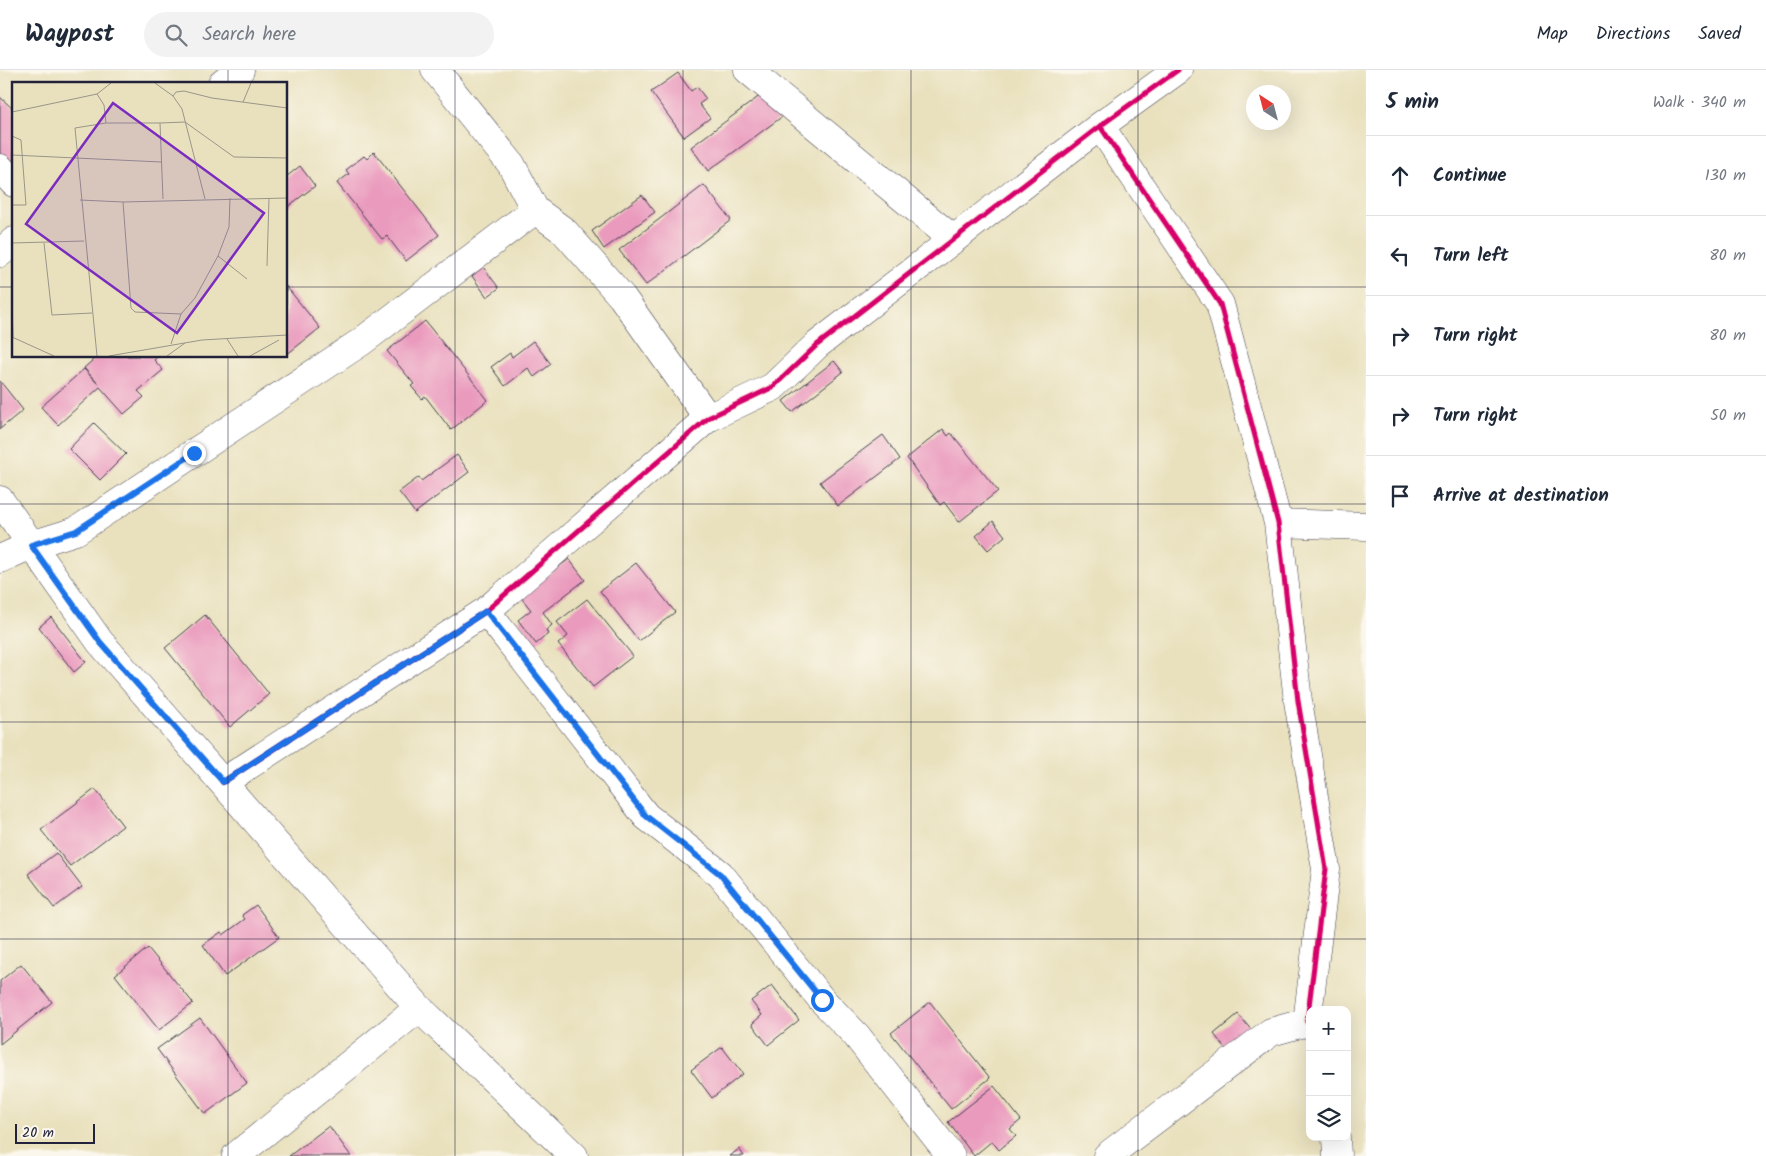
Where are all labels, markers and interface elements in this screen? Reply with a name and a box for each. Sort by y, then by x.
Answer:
search box [144,12,494,57]
text: Waypost [25,15,114,54]
text: Search here [202,20,296,50]
text: Map [1536,20,1568,49]
text: Directions [1596,20,1670,49]
text: Saved [1698,20,1741,49]
icon: search [162,21,190,49]
inset map [12,82,288,358]
north arrow [1246,85,1291,130]
text: 5 min [1386,86,1439,119]
text: Walk · 340 m [1653,90,1746,115]
text: Continue [1433,161,1506,191]
icon: ahead [1386,162,1414,190]
text: 130 m [1705,163,1746,188]
text: Turn left [1433,241,1508,271]
icon: left [1386,242,1414,270]
text: 80 m [1709,243,1746,268]
text: Turn right [1433,321,1518,351]
icon: right [1386,322,1414,350]
text: 80 m [1709,323,1746,348]
text: Turn right [1433,401,1518,431]
icon: right [1386,402,1414,430]
text: 50 m [1710,403,1746,428]
route end [183,442,206,465]
text: Arrive at destination [1433,481,1609,511]
icon: arrive [1386,482,1414,510]
route start [811,989,834,1012]
map controls [1306,1006,1351,1141]
button: + [1306,1006,1351,1051]
button: − [1306,1051,1351,1096]
button: layers [1306,1096,1351,1141]
scale bar [15,1121,95,1144]
text: 20 m [22,1122,54,1144]

